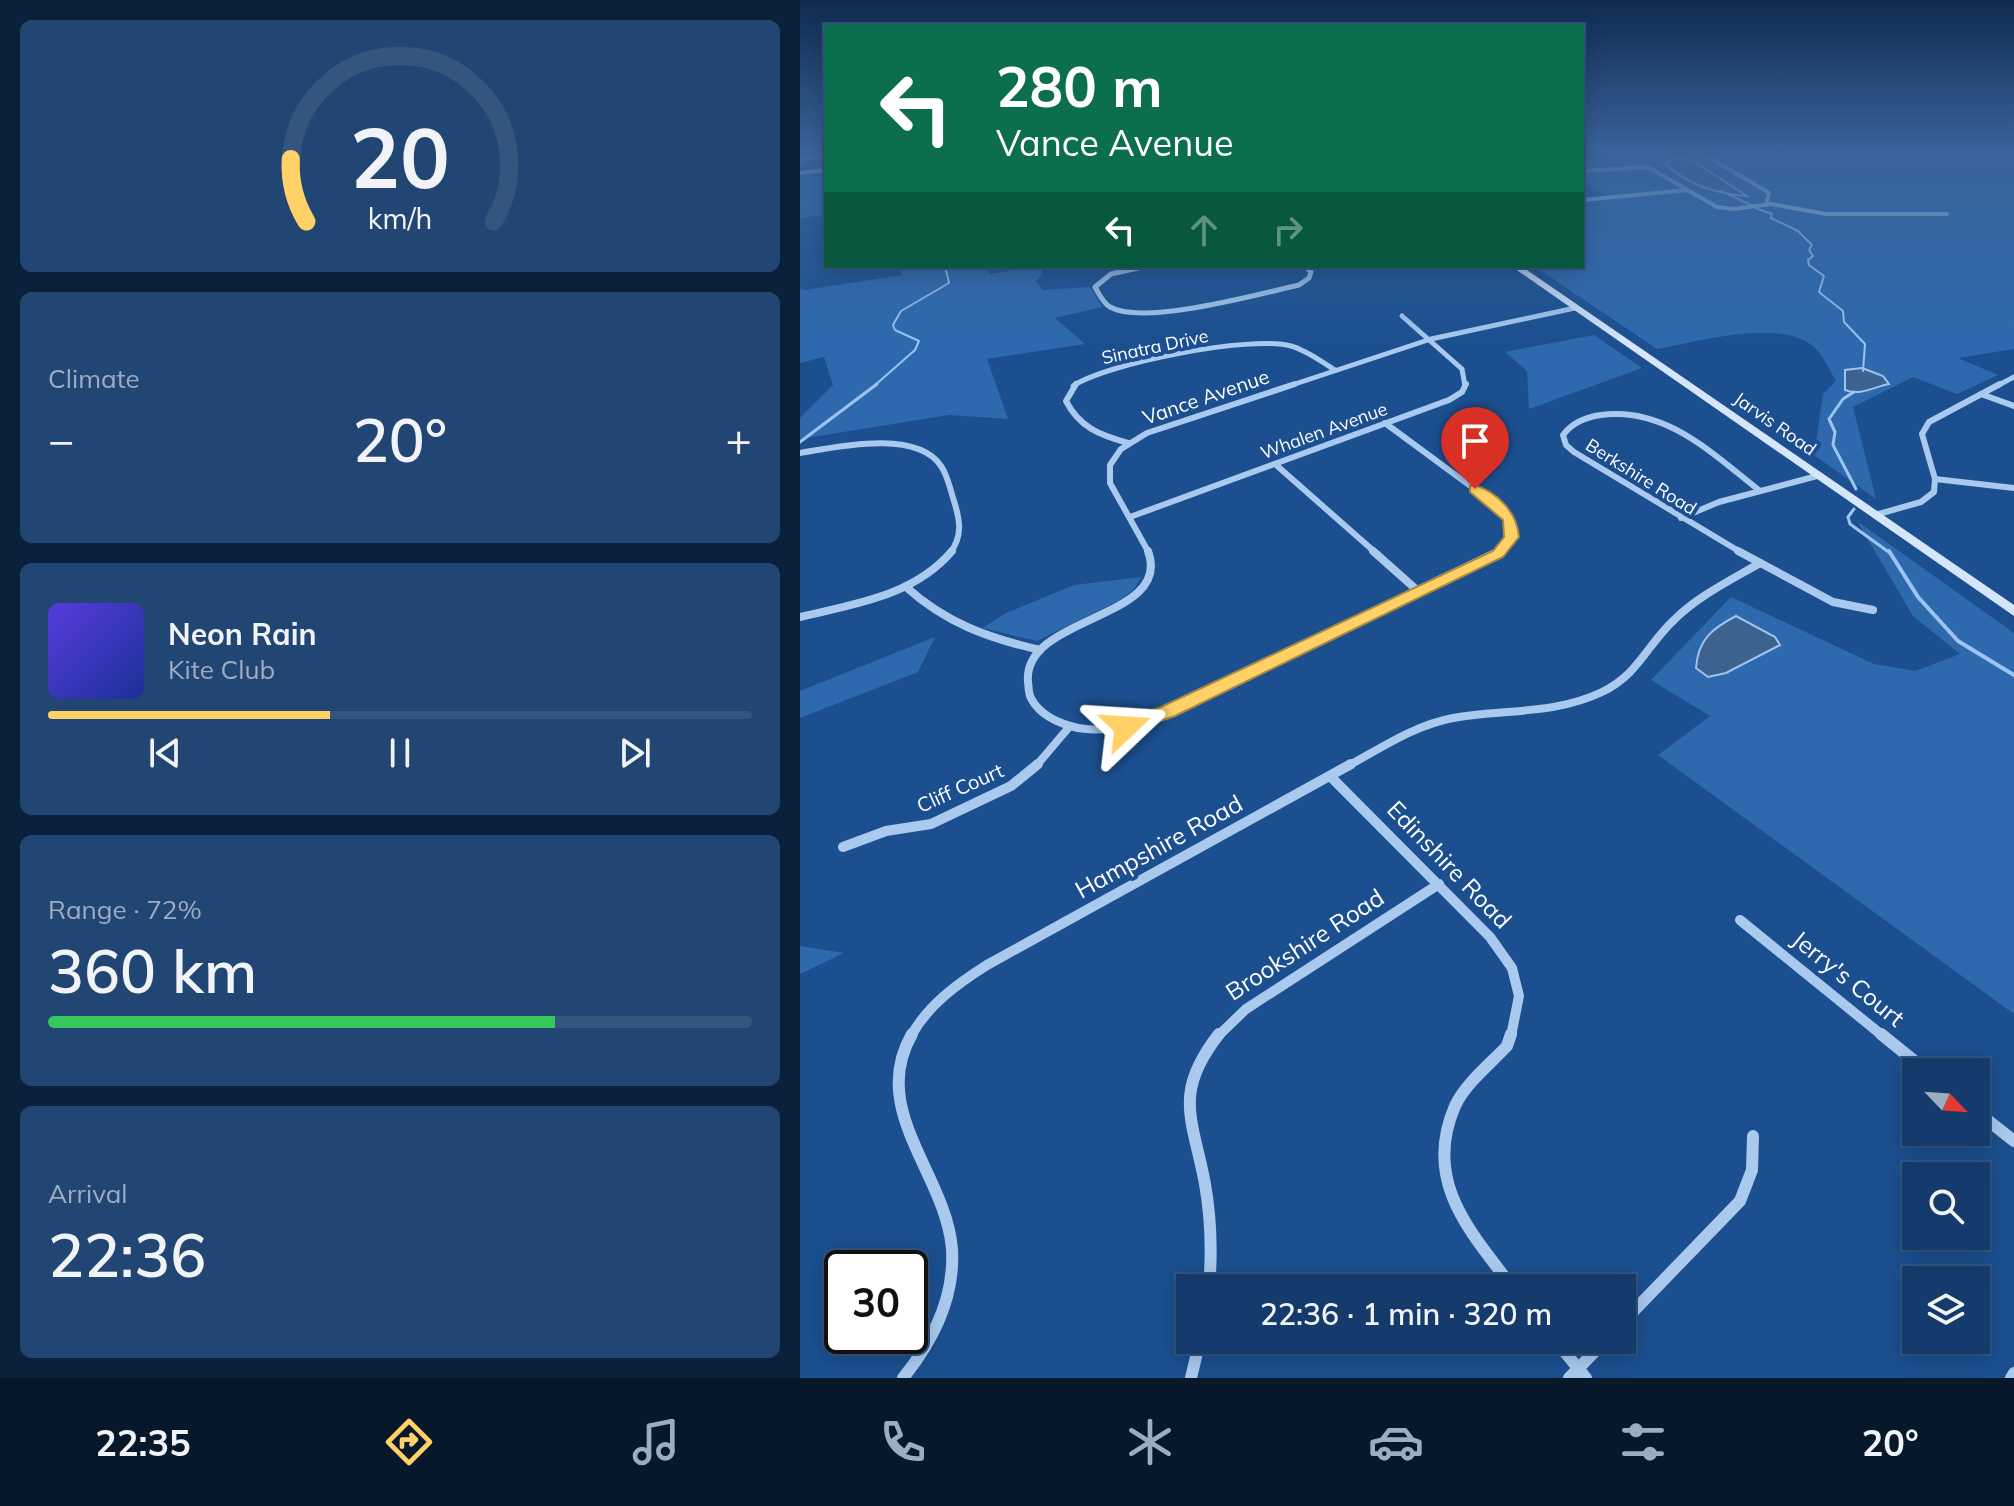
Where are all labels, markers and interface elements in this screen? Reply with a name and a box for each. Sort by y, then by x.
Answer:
text: 280 m [996,51,1163,121]
icon: left [864,56,968,160]
text: 20 [350,103,450,208]
text: Vance Avenue [996,120,1234,165]
text: km/h [368,200,432,236]
icon: left [1098,208,1142,252]
icon: ahead [1182,208,1226,252]
icon: right [1266,208,1310,252]
street label: Sinatra Drive [1099,324,1210,369]
text: Climate [48,362,140,395]
street label: Vance Avenue [1139,363,1272,430]
street label: Jarvis Road [1730,387,1821,460]
street label: Whalen Avenue [1257,397,1390,464]
text: 20° [353,402,447,477]
pin [1441,407,1509,489]
text: − [48,412,74,467]
text: + [726,412,752,467]
icon: arrive [1453,419,1497,463]
street label: Berkshire Road [1582,433,1701,520]
text: Neon Rain [168,615,317,653]
text: Kite Club [168,653,275,686]
position arrow [1084,685,1168,769]
icon: previous [143,731,187,775]
icon: pause [378,731,422,775]
icon: next [613,731,657,775]
street label: Cliff Court [913,757,1007,818]
street label: Hampshire Road [1070,788,1247,904]
street label: Edinshire Road [1381,794,1518,935]
street label: Brookshire Road [1220,882,1389,1007]
text: Range · 72% [48,893,202,926]
street label: Jerry's Court [1786,924,1911,1033]
text: 360 km [48,933,257,1008]
north arrow [1902,1058,1990,1146]
map controls [1902,1058,1990,1354]
button: search [1902,1162,1990,1250]
text: Arrival [48,1177,128,1210]
text: 22:36 [48,1217,206,1292]
speed limit sign: 30 [824,1250,928,1354]
button: layers [1902,1266,1990,1354]
text: 22:36 · 1 min · 320 m [1260,1295,1552,1333]
icon: directions [381,1414,437,1470]
icon: music [628,1414,684,1470]
icon: phone [875,1414,931,1470]
icon: climate [1122,1414,1178,1470]
icon: car [1368,1414,1424,1470]
icon: filters [1615,1414,1671,1470]
text: 22:35 [95,1420,191,1465]
text: 20° [1862,1420,1919,1465]

